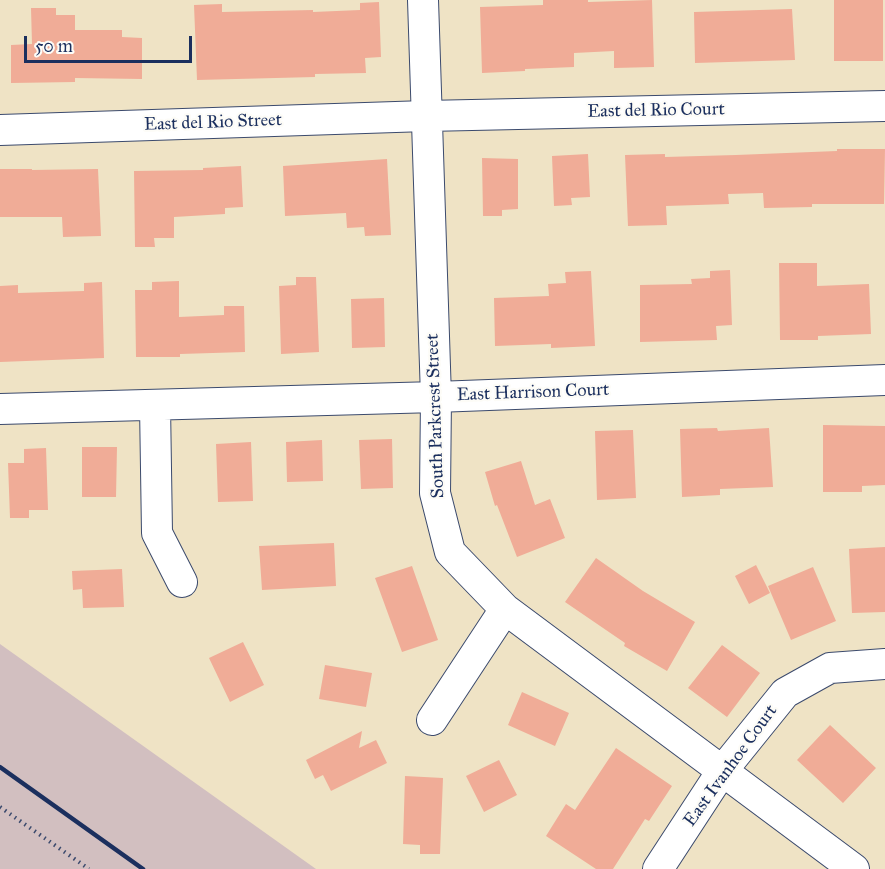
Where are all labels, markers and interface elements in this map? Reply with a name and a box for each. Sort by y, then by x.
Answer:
scale bar [27,24,195,62]
text: 50 m [35,35,73,57]
street label: East del Rio Court [587,99,725,123]
street label: East del Rio Street [144,110,282,136]
street label: South Parkcrest Street [422,333,450,499]
street label: East Harrison Court [456,380,610,406]
street label: East Ivanhoe Court [680,701,782,831]

